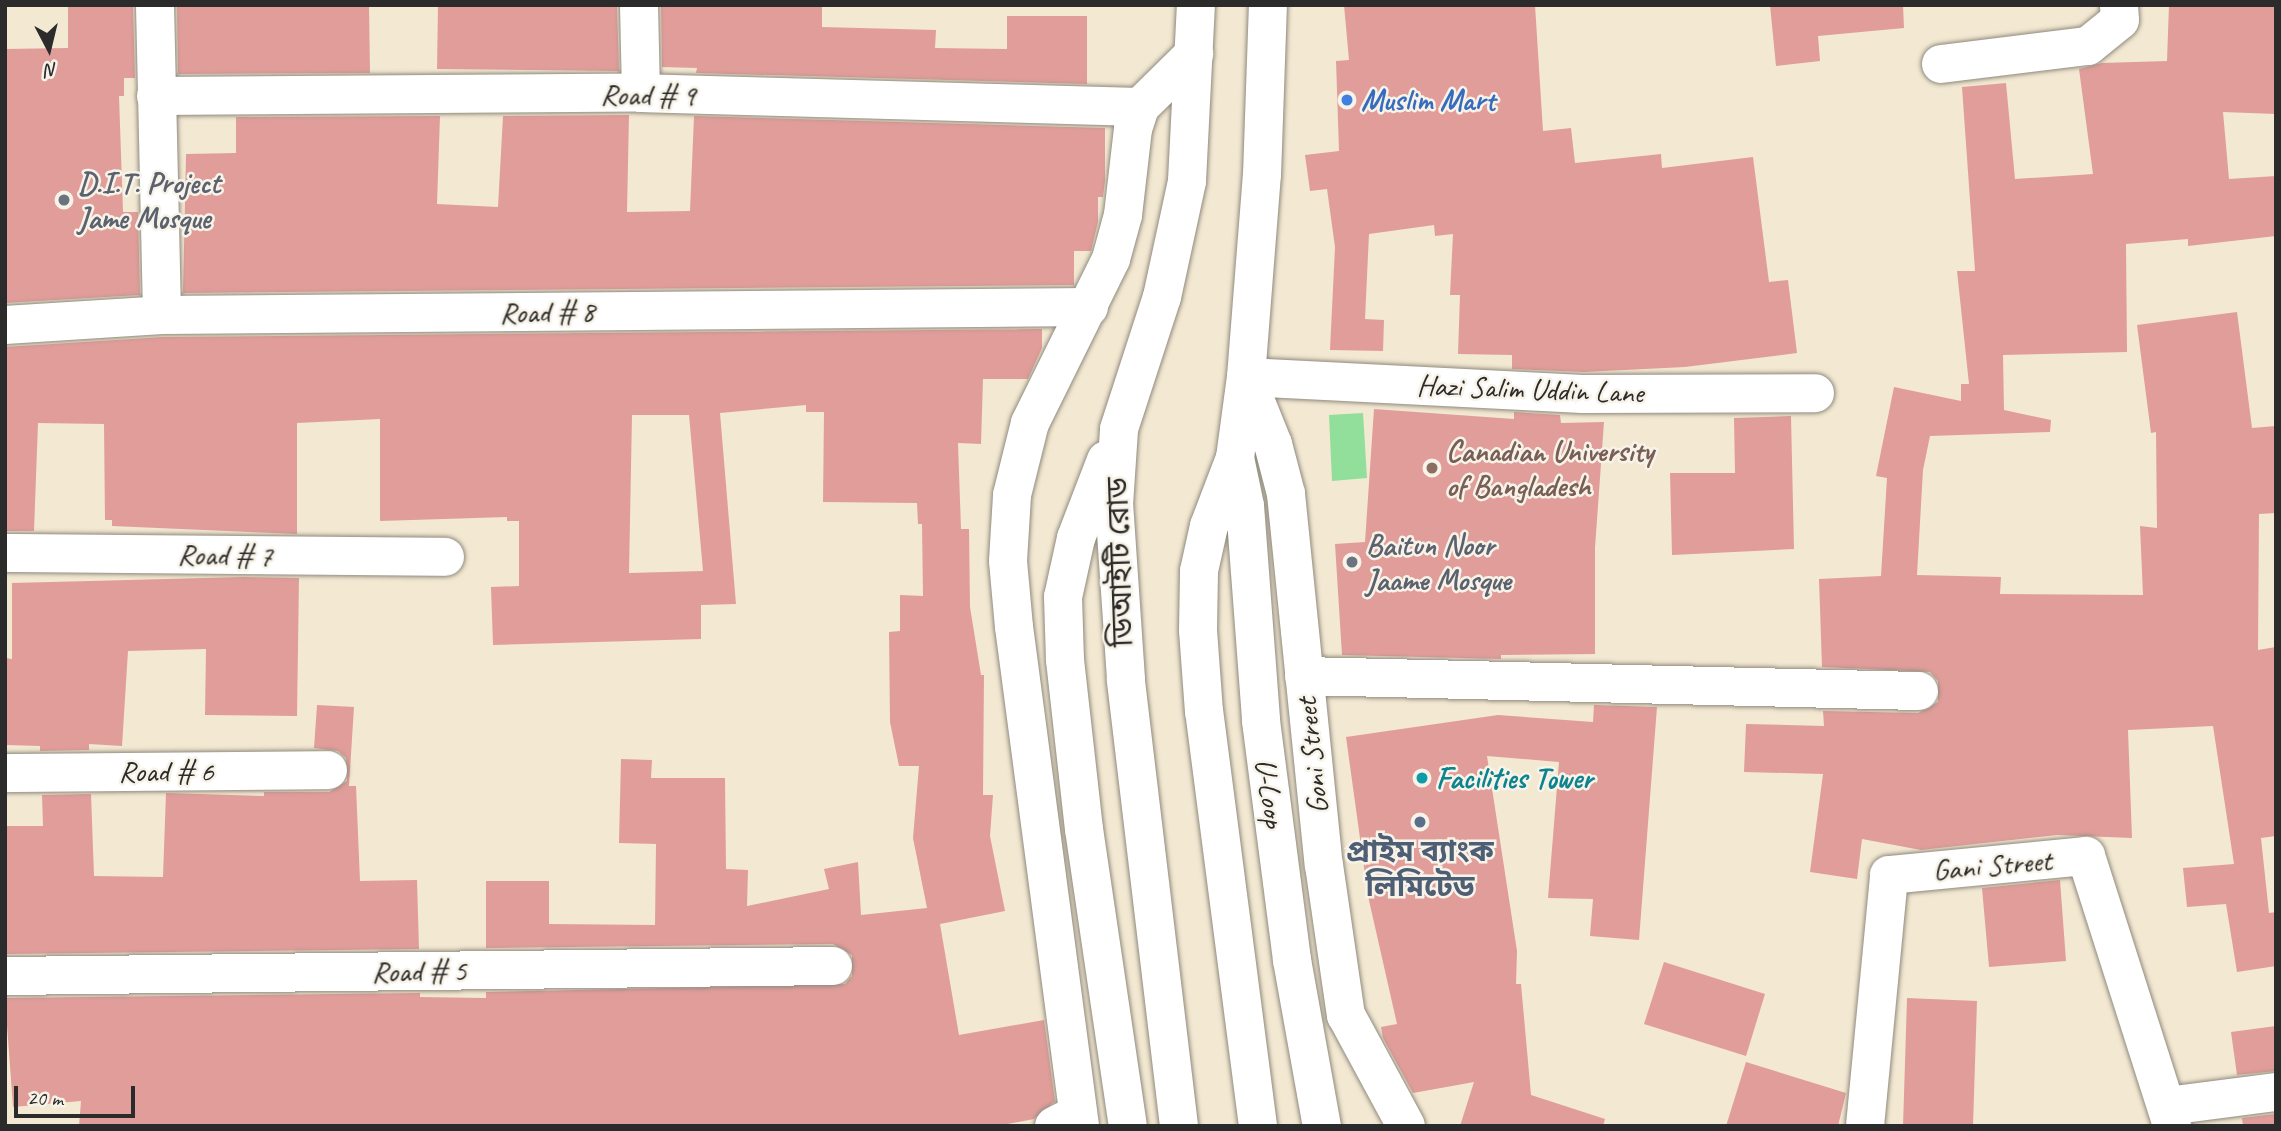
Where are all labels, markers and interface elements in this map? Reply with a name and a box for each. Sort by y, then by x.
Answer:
north arrow [14,14,84,84]
text: N [44,57,59,82]
street label: Road # 9 [600,76,696,114]
place label: Muslim Mart [1361,82,1496,118]
marker: Muslim Mart [1339,92,1355,108]
place label: D.I.T. Project Jame Mosque [78,165,220,235]
marker: D.I.T. Project Jame Mosque [56,192,72,208]
street label: Road # 8 [499,293,595,331]
street label: Hazi Salim Uddin Lane [1415,367,1645,411]
place label: Canadian University of Bangladesh [1446,433,1654,504]
marker: Canadian University of Bangladesh [1424,460,1440,476]
street label: ডিআইটি রোড [1099,477,1141,647]
place label: Baitun Noor Jaame Mosque [1366,527,1511,598]
street label: Road # 7 [177,536,273,574]
marker: Baitun Noor Jaame Mosque [1344,554,1360,570]
street label: Goni Street [1288,696,1336,816]
street label: Road # 6 [118,753,214,789]
street label: U-Loop [1247,756,1293,830]
place label: Facilities Tower [1436,760,1592,796]
marker: Facilities Tower [1414,770,1430,786]
marker: প্রাইম ব্যাংক লিমিটেড [1412,814,1428,830]
place label: প্রাইম ব্যাংক লিমিটেড [1346,833,1494,903]
street label: Gani Street [1931,842,2053,888]
street label: Road # 5 [371,952,467,990]
scale bar [18,1072,138,1116]
text: 20 m [27,1085,63,1111]

